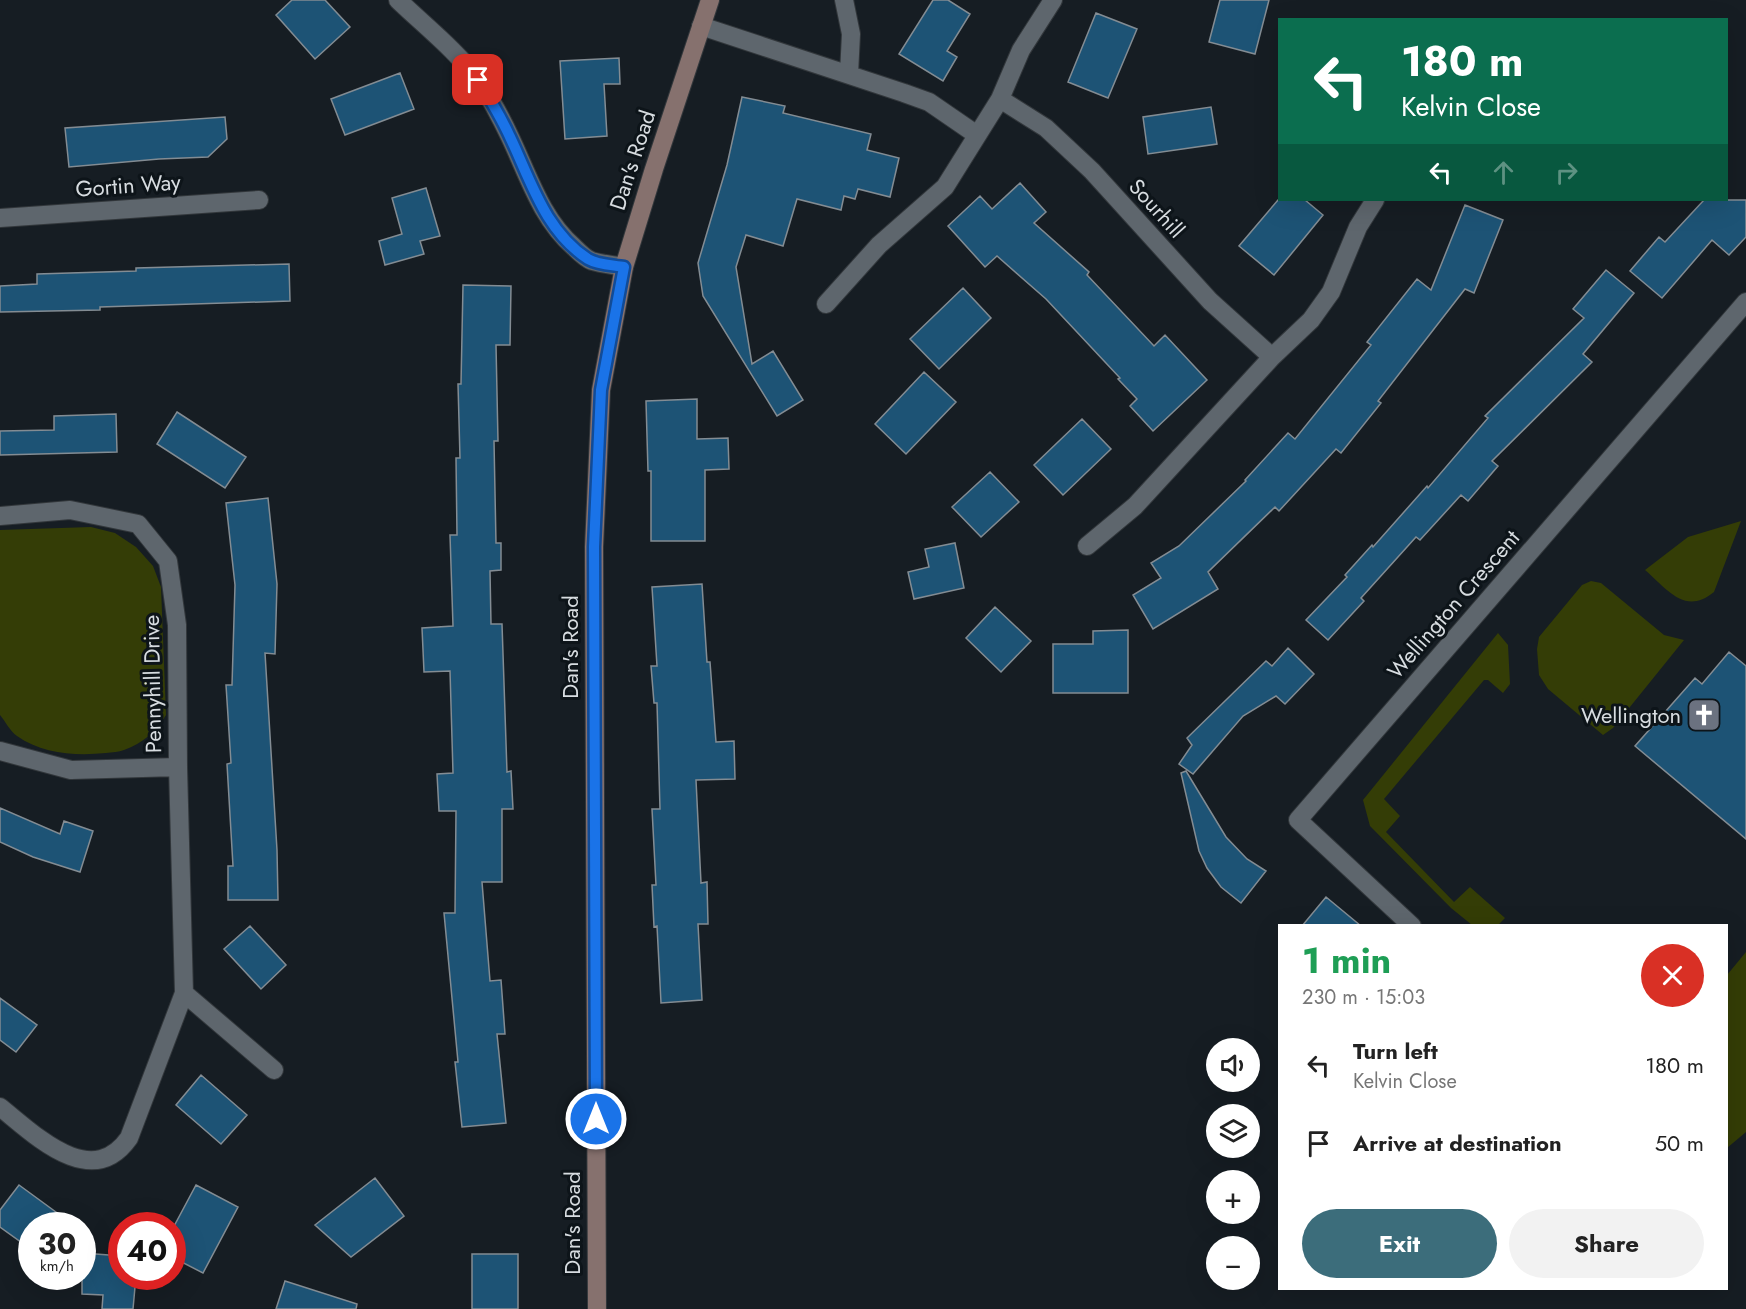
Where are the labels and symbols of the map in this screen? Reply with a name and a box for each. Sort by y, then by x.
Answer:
pin [452,54,503,105]
street label: Dan's Road [601,106,663,214]
street label: Gortin Way [74,165,182,205]
street label: Sourhill [1122,171,1192,245]
street label: Wellington Crescent [1379,522,1527,685]
street label: Dan's Road [554,595,586,699]
street label: Pennyhill Drive [135,615,169,753]
church icon: Wellington [1686,697,1722,733]
place label: Wellington [1581,699,1681,731]
position arrow [564,1087,628,1151]
street label: Dan's Road [556,1171,588,1275]
speed limit sign: 40 [108,1212,186,1290]

